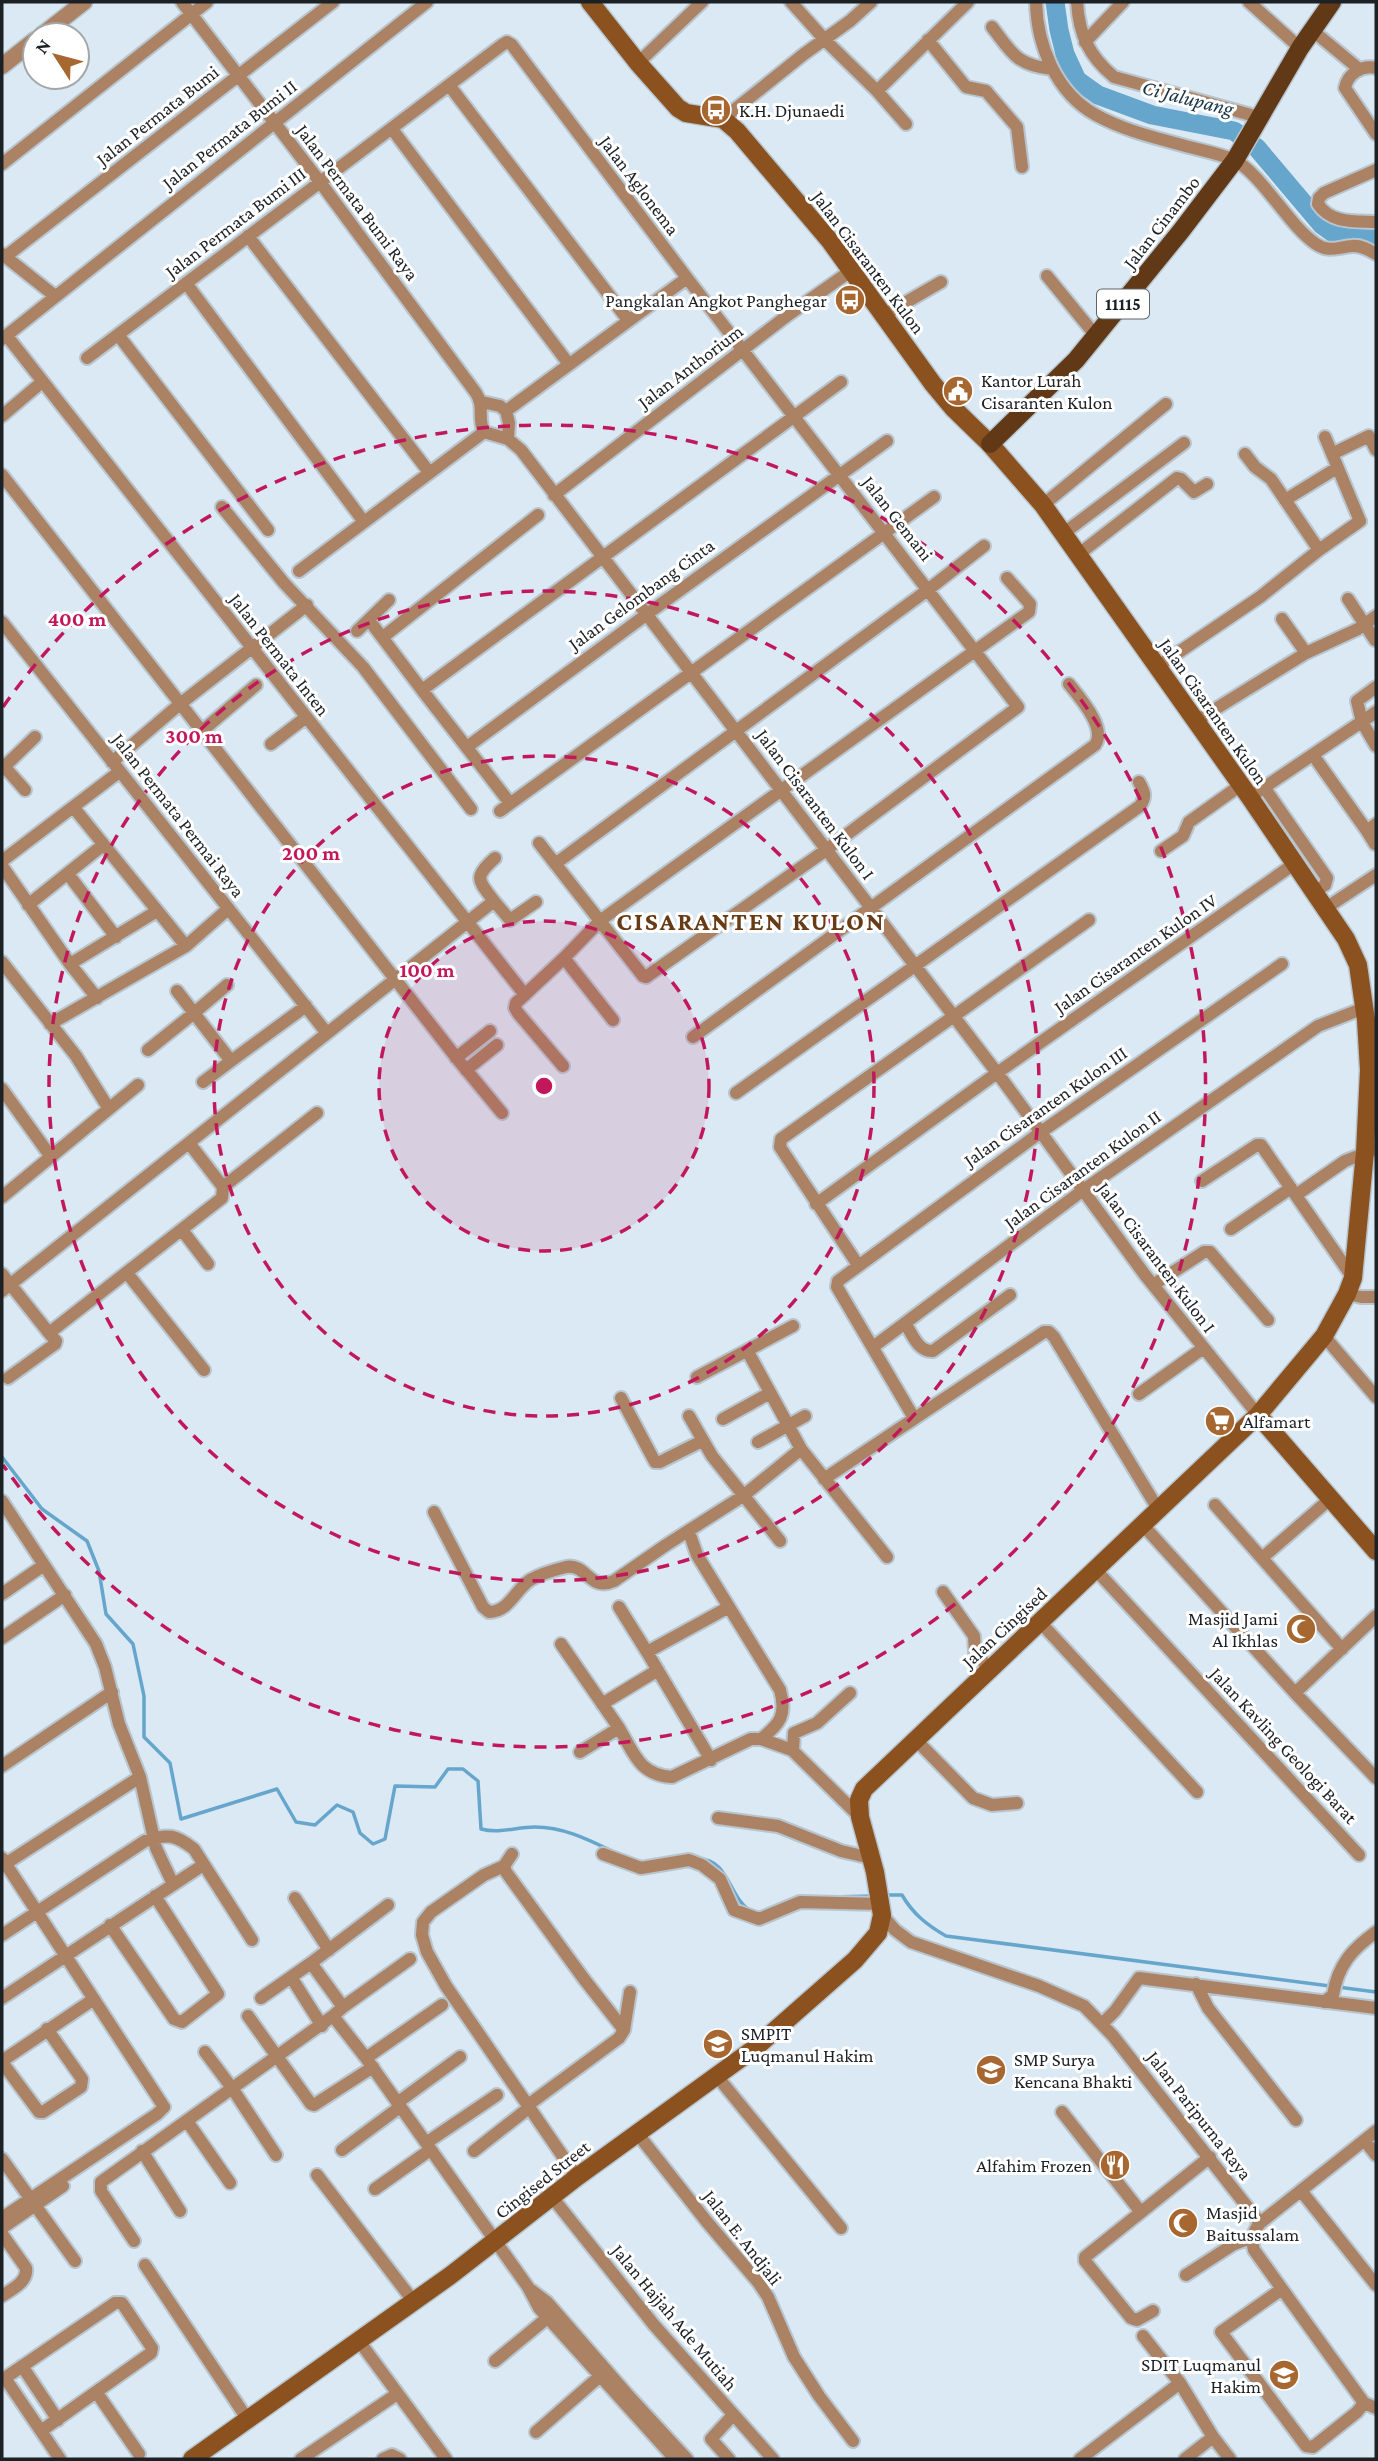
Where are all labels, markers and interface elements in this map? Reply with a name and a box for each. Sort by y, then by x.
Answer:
north arrow [21,21,91,91]
text: N [30,35,55,58]
street label: Jalan Permata Bumi [90,61,223,171]
street label: Jalan Permata Bumi II [156,75,301,195]
water label: Ci Jalupang [1140,75,1237,121]
bus stop icon: K.H. Djunaedi [699,93,733,127]
place label: K.H. Djunaedi [739,100,844,122]
street label: Jalan Permata Bumi Raya [291,119,423,285]
street label: Jalan Aglonema [594,130,684,239]
street label: Jalan Permata Bumi III [159,163,310,283]
street label: Jalan Cinambo [1118,172,1204,274]
street label: Jalan Cisaranten Kulon [807,185,929,338]
bus stop icon: Pangkalan Angkot Panghegar [833,283,867,317]
place label: Pangkalan Angkot Panghegar [605,290,827,311]
road number: 11115 [1097,290,1149,318]
street label: Jalan Anthorium [632,320,747,414]
place label: Kantor Lurah Cisaranten Kulon [981,370,1112,413]
public building icon: Kantor Lurah Cisaranten Kulon [941,374,975,408]
street label: Jalan Gemani [857,470,937,565]
street label: Jalan Gelombang Cinta [563,534,718,655]
street label: Jalan Permata Inten [224,587,334,720]
text: 400 m [48,607,107,631]
street label: Jalan Cisaranten Kulon [1154,633,1272,788]
street label: Jalan Cisaranten Kulon I [751,723,879,884]
text: 300 m [165,724,223,748]
street label: Jalan Permata Permai Raya [107,728,249,902]
text: 200 m [282,841,340,865]
street label: Jalan Cisaranten Kulon IV [1048,889,1221,1019]
district label: CISARANTEN KULON [616,907,886,936]
text: 100 m [399,958,455,982]
street label: Jalan Cisaranten Kulon III [959,1041,1131,1171]
centre of rings [532,1074,556,1098]
street label: Jalan Cisaranten Kulon II [999,1104,1165,1234]
street label: Jalan Cisaranten Kulon I [1092,1176,1220,1337]
supermarket icon: Alfamart [1203,1404,1237,1438]
place label: Alfamart [1243,1411,1311,1432]
street label: Jalan Cingised [956,1583,1051,1673]
place label: Masjid Jami Al Ikhlas [1188,1608,1278,1651]
mosque icon: Masjid Jami Al Ikhlas [1284,1612,1318,1646]
street label: Jalan Kavling Geologi Barat [1204,1662,1362,1828]
place label: SMPIT Luqmanul Hakim [741,2023,874,2066]
school or university icon: SMPIT Luqmanul Hakim [701,2027,735,2061]
street label: Jalan Paripurna Raya [1142,2045,1257,2184]
place label: SMP Surya Kencana Bhakti [1014,2049,1132,2092]
school or university icon: SMP Surya Kencana Bhakti [974,2053,1008,2087]
street label: Cingised Street [491,2135,594,2223]
restaurant icon: Alfahim Frozen [1098,2148,1132,2182]
place label: Alfahim Frozen [976,2155,1092,2176]
street label: Jalan E. Andjali [697,2184,786,2290]
place label: Masjid Baitussalam [1206,2202,1299,2245]
mosque icon: Masjid Baitussalam [1166,2206,1200,2240]
street label: Jalan Hajjah Ade Mutiah [605,2239,742,2395]
place label: SDIT Luqmanul Hakim [1141,2354,1261,2397]
school or university icon: SDIT Luqmanul Hakim [1267,2358,1301,2392]

